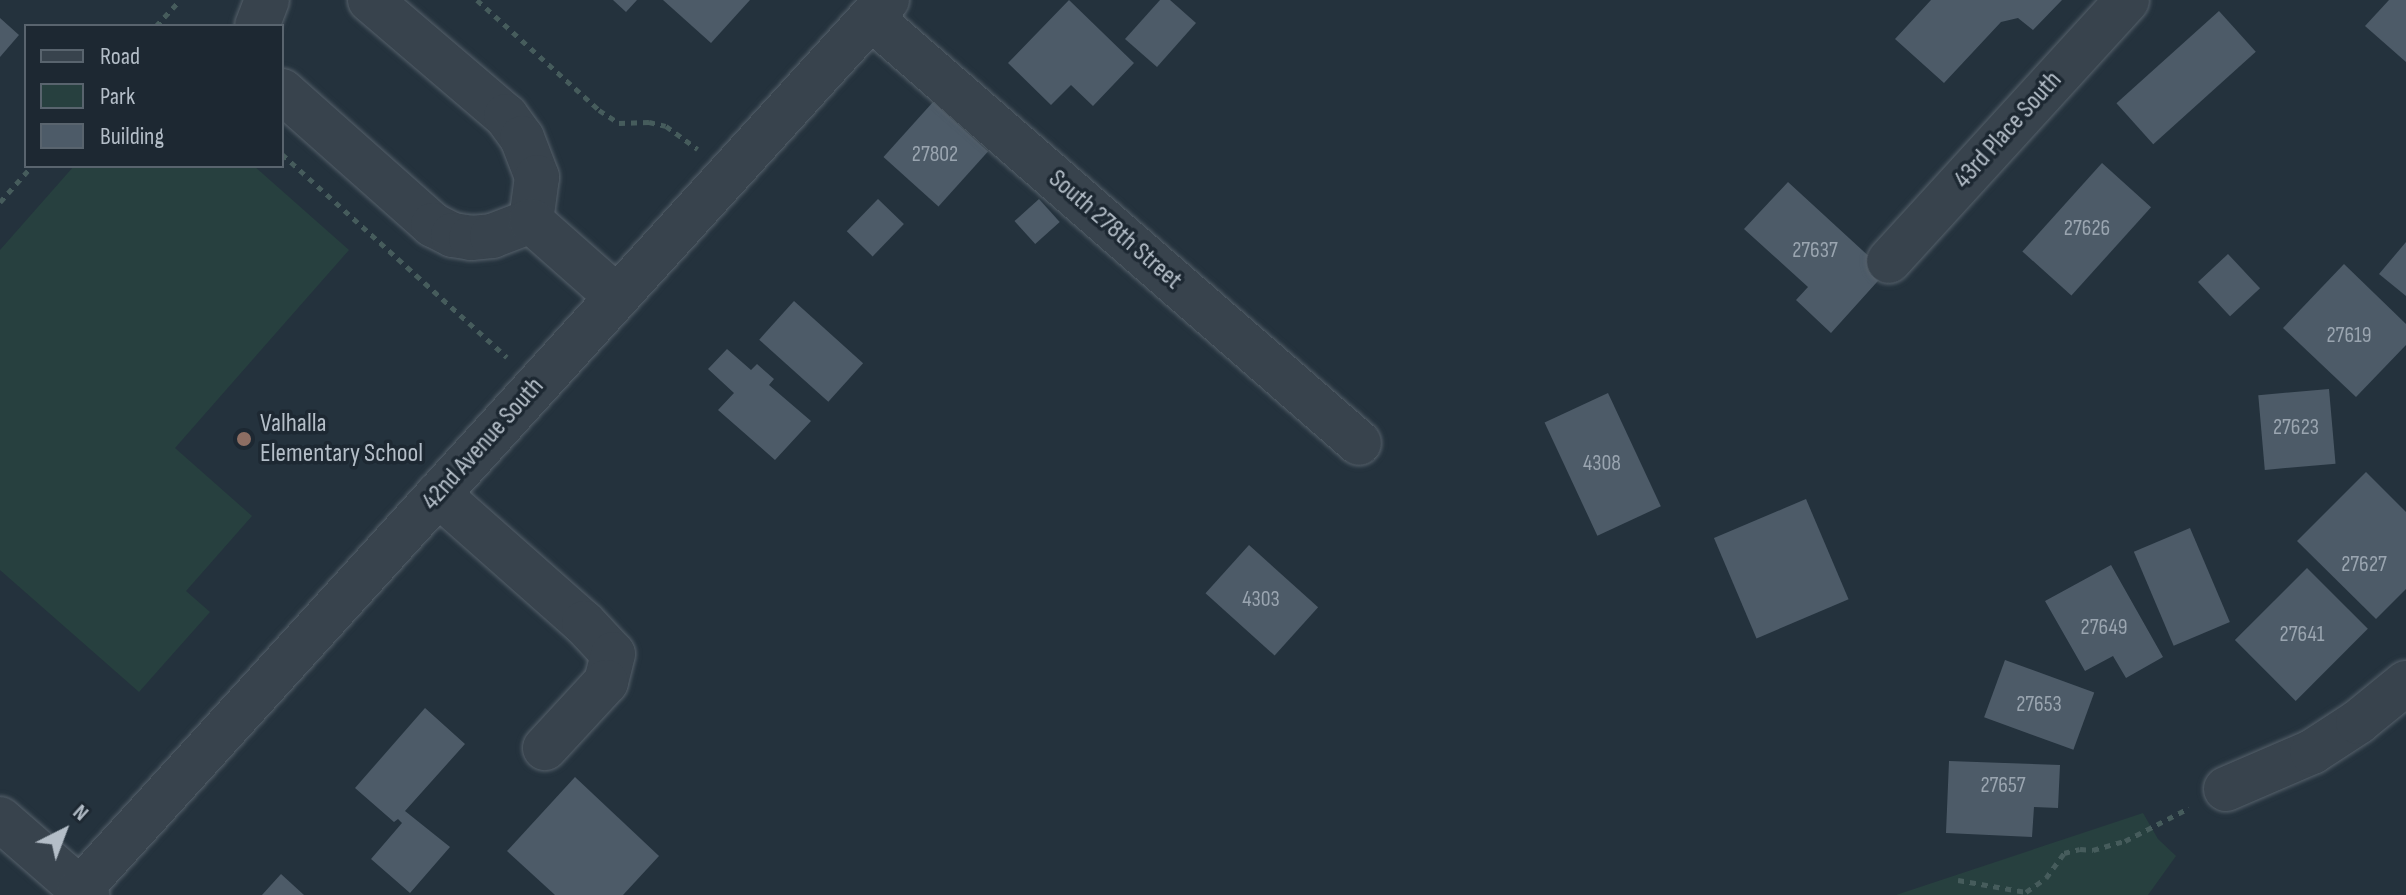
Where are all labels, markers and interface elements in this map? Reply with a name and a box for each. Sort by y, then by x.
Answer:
legend [24,24,284,168]
text: Road [100,42,140,71]
street label: 43rd Place South [1947,65,2069,195]
text: Park [100,82,135,111]
text: Building [100,122,164,151]
house number: 27802 [912,142,958,168]
street label: South 278th Street [1042,164,1188,296]
house number: 27626 [2064,216,2110,242]
house number: 27637 [1792,238,1838,264]
house number: 27619 [2327,323,2371,349]
street label: 42nd Avenue South [415,371,551,517]
place label: Valhalla Elementary School [260,408,423,470]
house number: 27623 [2273,415,2319,441]
marker: Valhalla Elementary School [235,430,253,448]
house number: 4308 [1583,451,1621,477]
house number: 27627 [2341,552,2387,578]
house number: 4303 [1242,587,1280,613]
house number: 27649 [2081,615,2127,641]
house number: 27641 [2280,622,2324,648]
house number: 27653 [2016,692,2062,718]
house number: 27657 [1980,773,2026,799]
north arrow [24,791,104,871]
text: N [67,799,94,827]

